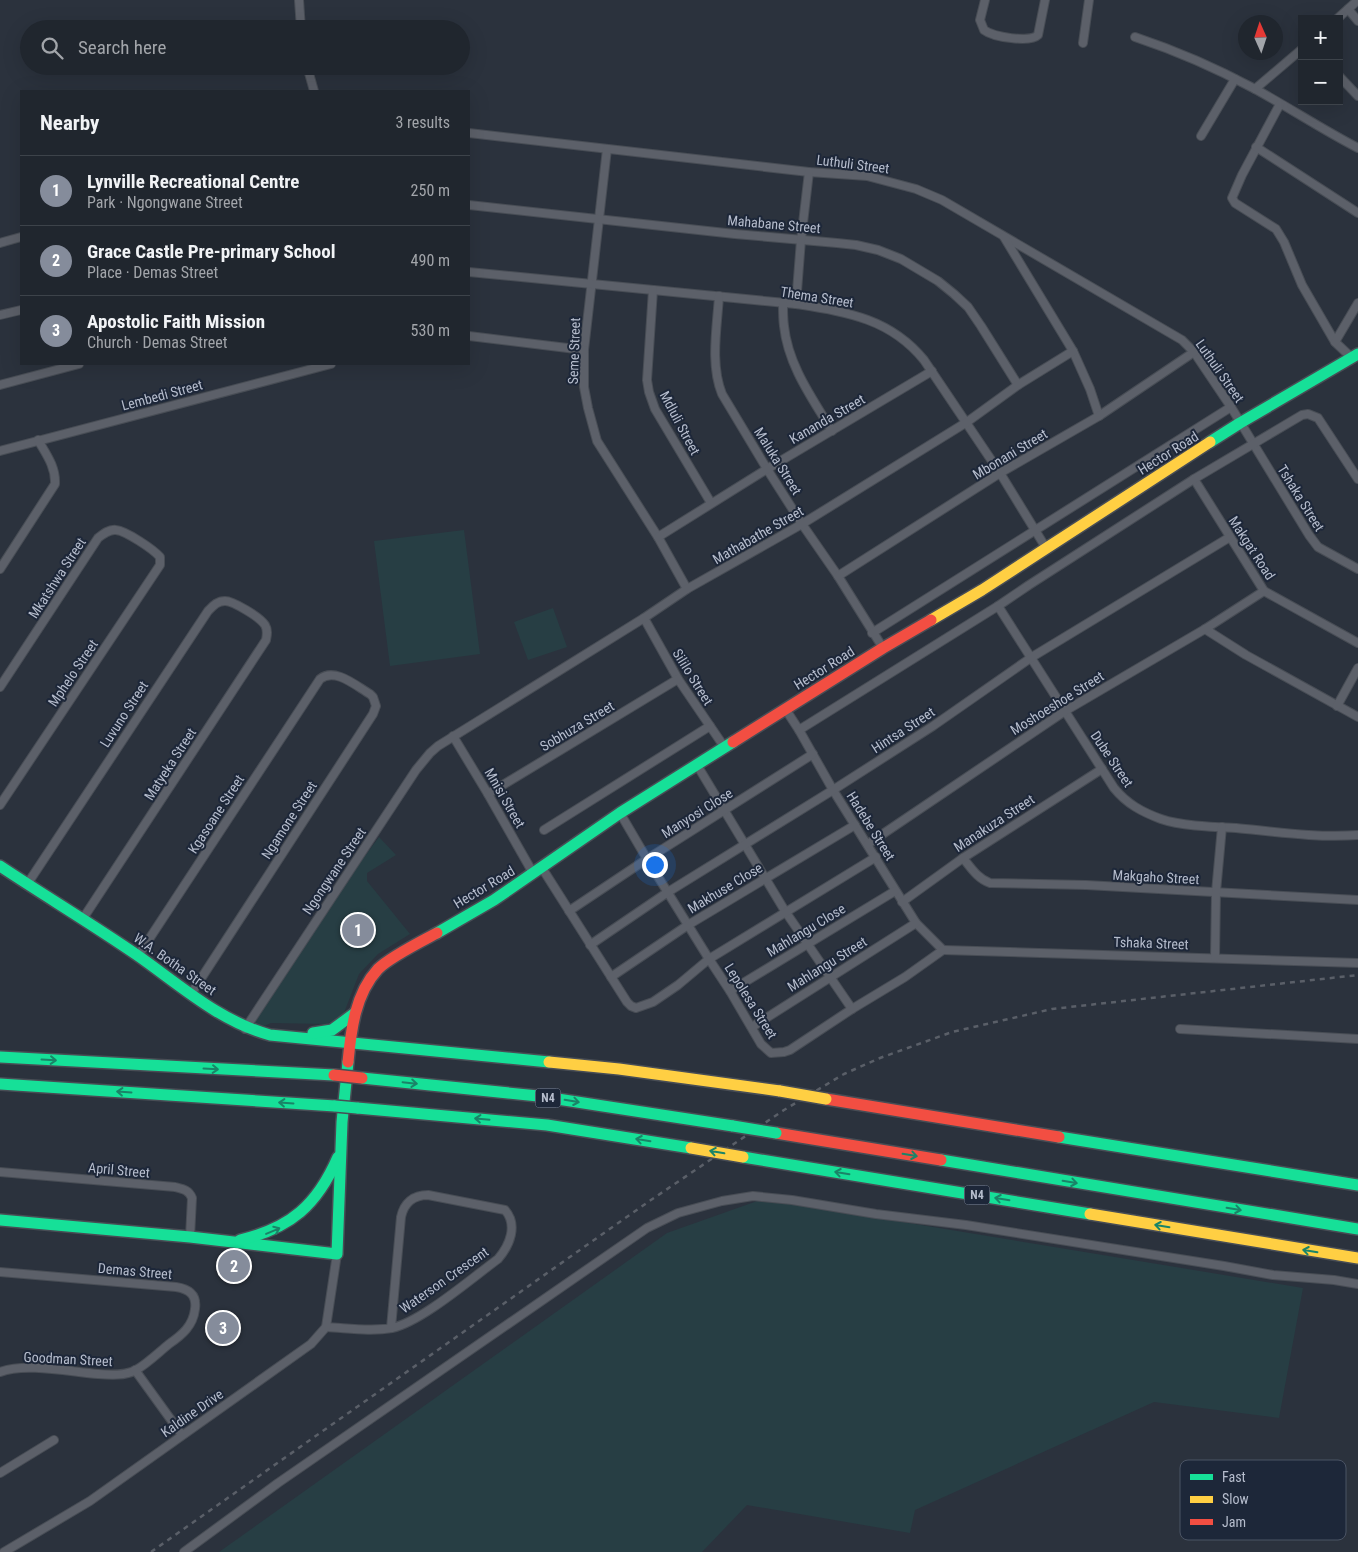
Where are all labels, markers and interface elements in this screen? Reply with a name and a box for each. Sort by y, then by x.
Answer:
north arrow [1238,15,1283,60]
map controls [1298,15,1343,105]
button: + [1298,15,1343,60]
search box [20,20,470,75]
icon: search [38,34,66,62]
text: Search here [78,36,166,59]
button: − [1298,60,1343,105]
text: Nearby [40,111,99,135]
text: 3 results [395,113,450,132]
street label: Luthuli Street [816,152,890,176]
text: Lynville Recreational Centre [87,170,299,193]
text: 1 [52,181,60,200]
text: 250 m [411,181,450,200]
text: Park · Ngongwane Street [87,193,243,212]
street label: Mahabane Street [727,212,821,236]
text: Grace Castle Pre-primary School [87,240,336,263]
text: 2 [52,251,60,270]
text: 490 m [411,251,450,270]
text: Place · Demas Street [87,263,218,282]
street label: Thema Street [779,283,855,311]
text: Apostolic Faith Mission [87,310,265,333]
street label: Seme Street [565,317,583,385]
text: 3 [52,321,60,340]
text: 530 m [411,321,450,340]
text: Church · Demas Street [87,333,227,352]
street label: Luthuli Street [1192,336,1248,406]
street label: Lembedi Street [120,376,204,414]
street label: Mdluli Street [657,388,703,458]
street label: Kananda Street [787,391,867,447]
street label: Maluka Street [751,424,805,498]
street label: Mbonani Street [970,426,1050,482]
street label: Hector Road [1135,428,1201,478]
street label: Tshaka Street [1274,462,1328,534]
street label: Mathabathe Street [710,503,806,567]
street label: Makgat Road [1226,513,1278,583]
street label: Mkatshwa Street [25,535,89,621]
street label: Mphelo Street [45,637,101,709]
street label: Hector Road [791,643,857,693]
street label: Sililo Street [669,646,717,708]
street label: Moshoeshoe Street [1007,668,1107,738]
street label: Luvuno Street [97,678,151,750]
street label: Sobhuza Street [537,698,617,754]
street label: Hintsa Street [868,704,938,756]
street label: Matyeka Street [141,725,199,803]
street label: Dube Street [1087,728,1137,790]
street label: Mnisi Street [482,765,528,831]
street label: Kgasoane Street [185,772,247,856]
street label: Ngamone Street [258,778,320,862]
street label: Manyosi Close [659,785,736,841]
street label: Hadebe Street [843,789,899,863]
street label: Manakuza Street [951,791,1037,855]
street label: Ngongwane Street [299,824,369,918]
your location [642,852,668,878]
street label: Makhuse Close [685,859,766,917]
street label: Hector Road [451,863,517,911]
street label: Makgaho Street [1112,867,1200,887]
street label: Mahlangu Close [764,900,849,960]
pin: 1 [342,911,374,949]
street label: W.A. Botha Street [131,930,219,998]
street label: Mahlangu Street [784,933,870,995]
street label: Tshaka Street [1113,934,1189,952]
street label: Lepolesa Street [721,960,781,1042]
one-way arrow [40,1055,56,1064]
one-way arrow [203,1064,219,1073]
one-way arrow [402,1078,418,1088]
one-way arrow [116,1088,132,1097]
road number: N4 [536,1088,560,1108]
one-way arrow [563,1097,579,1107]
one-way arrow [278,1098,294,1108]
one-way arrow [474,1114,490,1124]
one-way arrow [635,1135,651,1145]
one-way arrow [709,1147,725,1157]
one-way arrow [902,1151,918,1161]
street label: April Street [88,1159,150,1181]
one-way arrow [834,1167,850,1177]
one-way arrow [1062,1177,1078,1187]
road number: N4 [964,1186,990,1204]
one-way arrow [994,1194,1010,1204]
one-way arrow [1226,1204,1242,1214]
one-way arrow [1155,1220,1171,1230]
one-way arrow [265,1225,280,1235]
street label: Waterson Crescent [397,1243,491,1317]
one-way arrow [1302,1245,1318,1255]
pin: 2 [218,1247,250,1285]
street label: Demas Street [97,1260,173,1282]
pin: 3 [207,1309,239,1347]
street label: Goodman Street [23,1349,113,1369]
street label: Kaldine Drive [158,1385,227,1440]
legend [1180,1460,1346,1540]
text: Fast [1222,1469,1246,1485]
text: Slow [1222,1491,1249,1507]
text: Jam [1222,1514,1246,1530]

